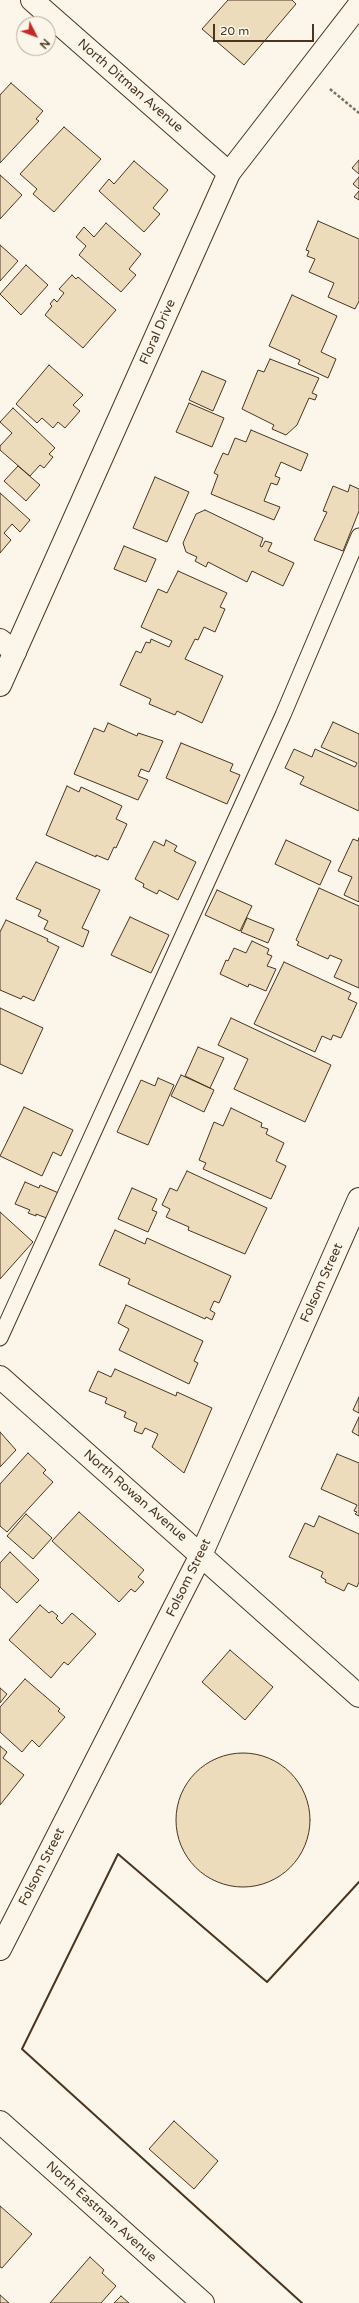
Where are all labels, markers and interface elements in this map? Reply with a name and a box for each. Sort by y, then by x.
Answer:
north arrow [16,16,56,56]
scale bar [215,16,316,42]
text: 20 m [220,24,249,38]
text: N [37,36,52,51]
street label: North Ditman Avenue [74,36,186,136]
street label: Floral Drive [137,297,179,367]
street label: Folsom Street [298,1241,346,1325]
street label: North Rowan Avenue [80,1447,190,1545]
street label: Folsom Street [163,1536,215,1620]
street label: Folsom Street [16,1826,68,1908]
street label: North Eastman Avenue [43,2158,159,2266]

